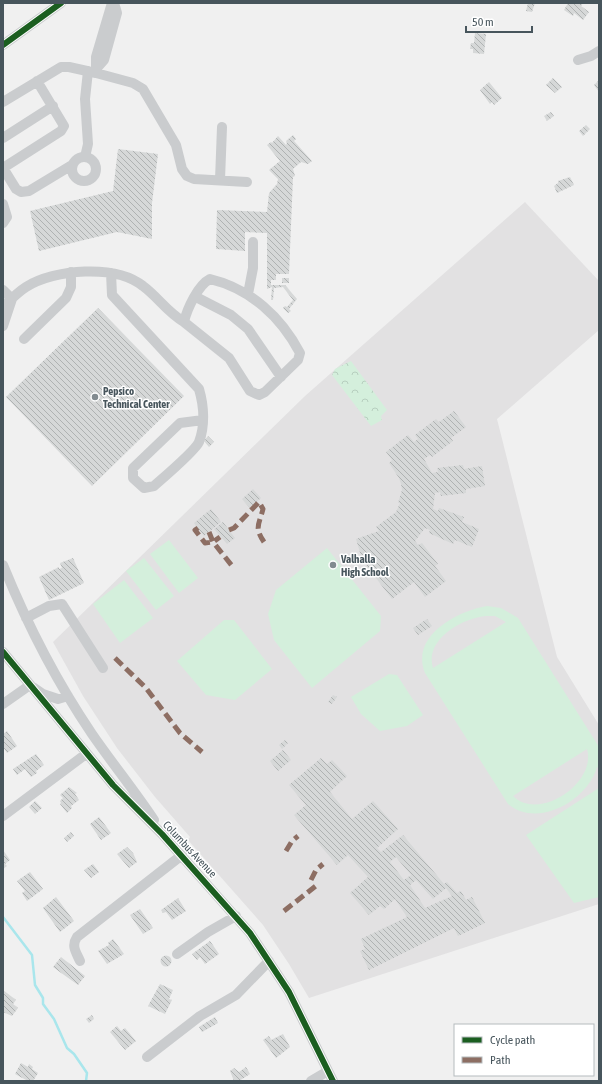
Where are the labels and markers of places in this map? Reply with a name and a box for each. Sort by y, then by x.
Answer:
place label: Pepsico Technical Center [103,385,170,410]
marker: Pepsico Technical Center [90,392,100,402]
place label: Valhalla High School [340,553,390,578]
marker: Valhalla High School [328,560,338,570]

